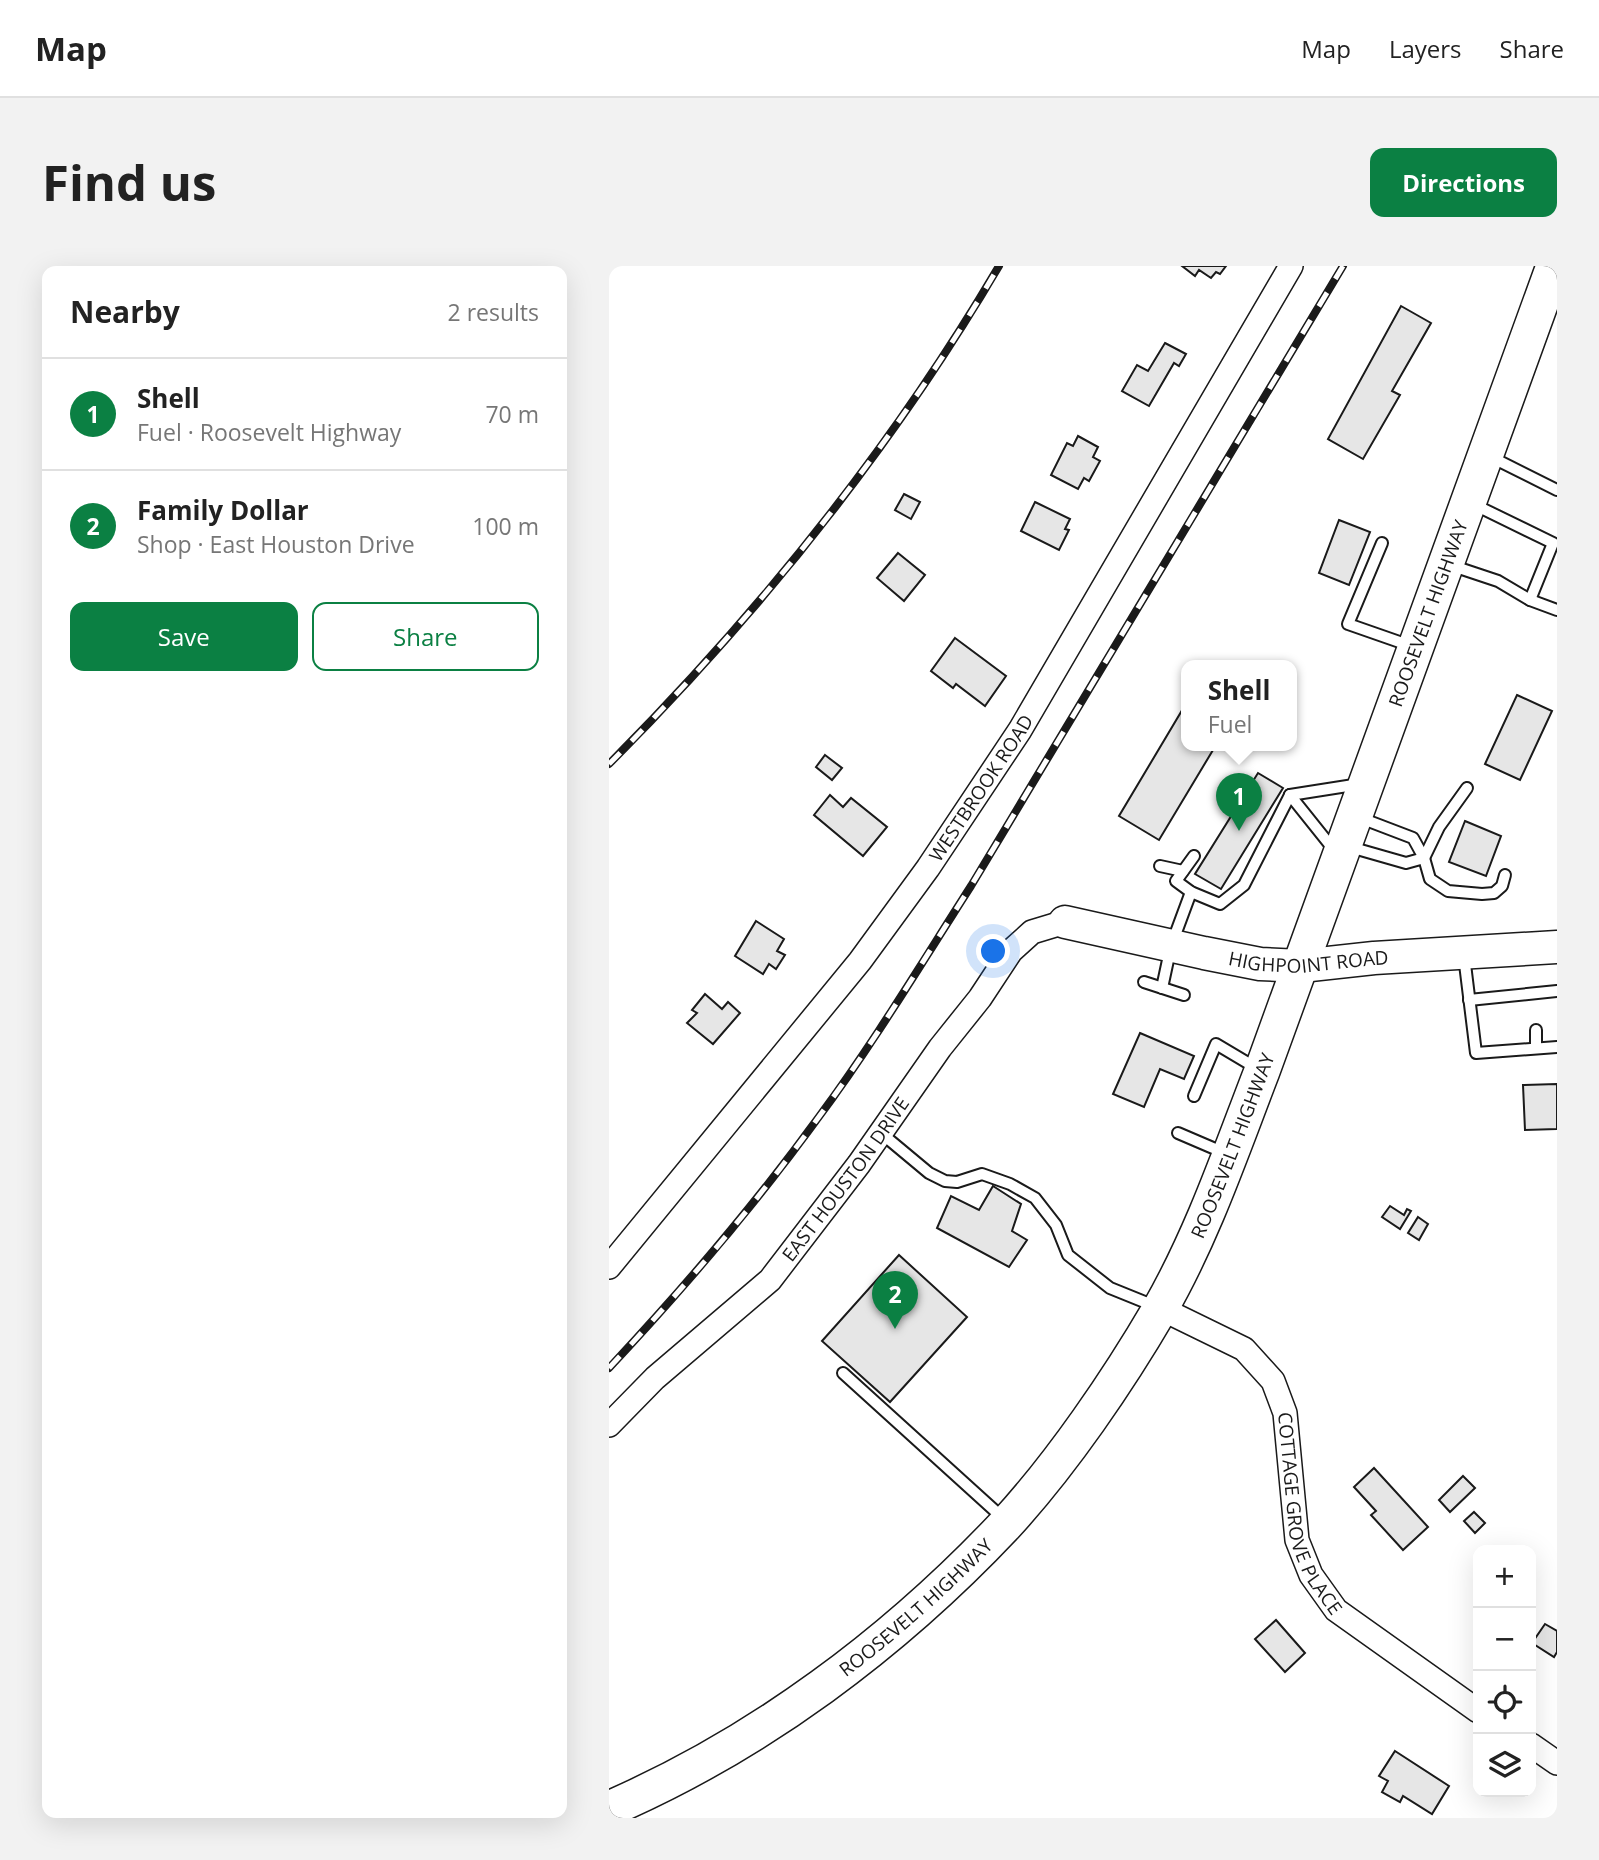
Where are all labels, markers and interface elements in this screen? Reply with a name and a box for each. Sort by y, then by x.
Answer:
text: Map [35,26,107,71]
text: Map [1301,32,1351,65]
text: Layers [1389,32,1462,65]
text: Share [1500,32,1564,65]
button: Directions [1370,148,1557,217]
text: Find us [42,149,216,215]
text: Nearby [70,291,180,332]
text: 2 results [448,296,539,328]
text: Shell [137,380,200,416]
text: 1 [86,398,100,430]
text: 70 m [485,398,539,430]
text: Fuel · Roosevelt Highway [137,416,401,448]
text: Family Dollar [137,492,309,528]
text: 2 [86,510,100,542]
text: 100 m [472,510,539,542]
street label: ROOSEVELT HIGHWAY [1382,516,1474,710]
text: Shop · East Houston Drive [137,528,415,560]
button: Save [70,602,298,671]
button: Share [312,602,539,671]
popup [1181,660,1297,751]
text: Shell [1208,672,1270,708]
text: Fuel [1208,708,1252,740]
street label: WESTBROOK ROAD [923,710,1039,867]
pin: 1 [1216,773,1262,831]
your location [976,934,1010,968]
street label: HIGHPOINT ROAD [1226,944,1389,979]
street label: ROOSEVELT HIGHWAY [1184,1049,1281,1242]
street label: EAST HOUSTON DRIVE [776,1092,915,1267]
pin: 2 [872,1271,918,1329]
street label: COTTAGE GROVE PLACE [1272,1411,1348,1620]
street label: ROOSEVELT HIGHWAY [834,1532,999,1682]
map controls [1473,1545,1536,1797]
button: + [1473,1545,1536,1608]
button: − [1473,1608,1536,1671]
button: locate [1473,1671,1536,1734]
button: layers [1473,1734,1536,1797]

